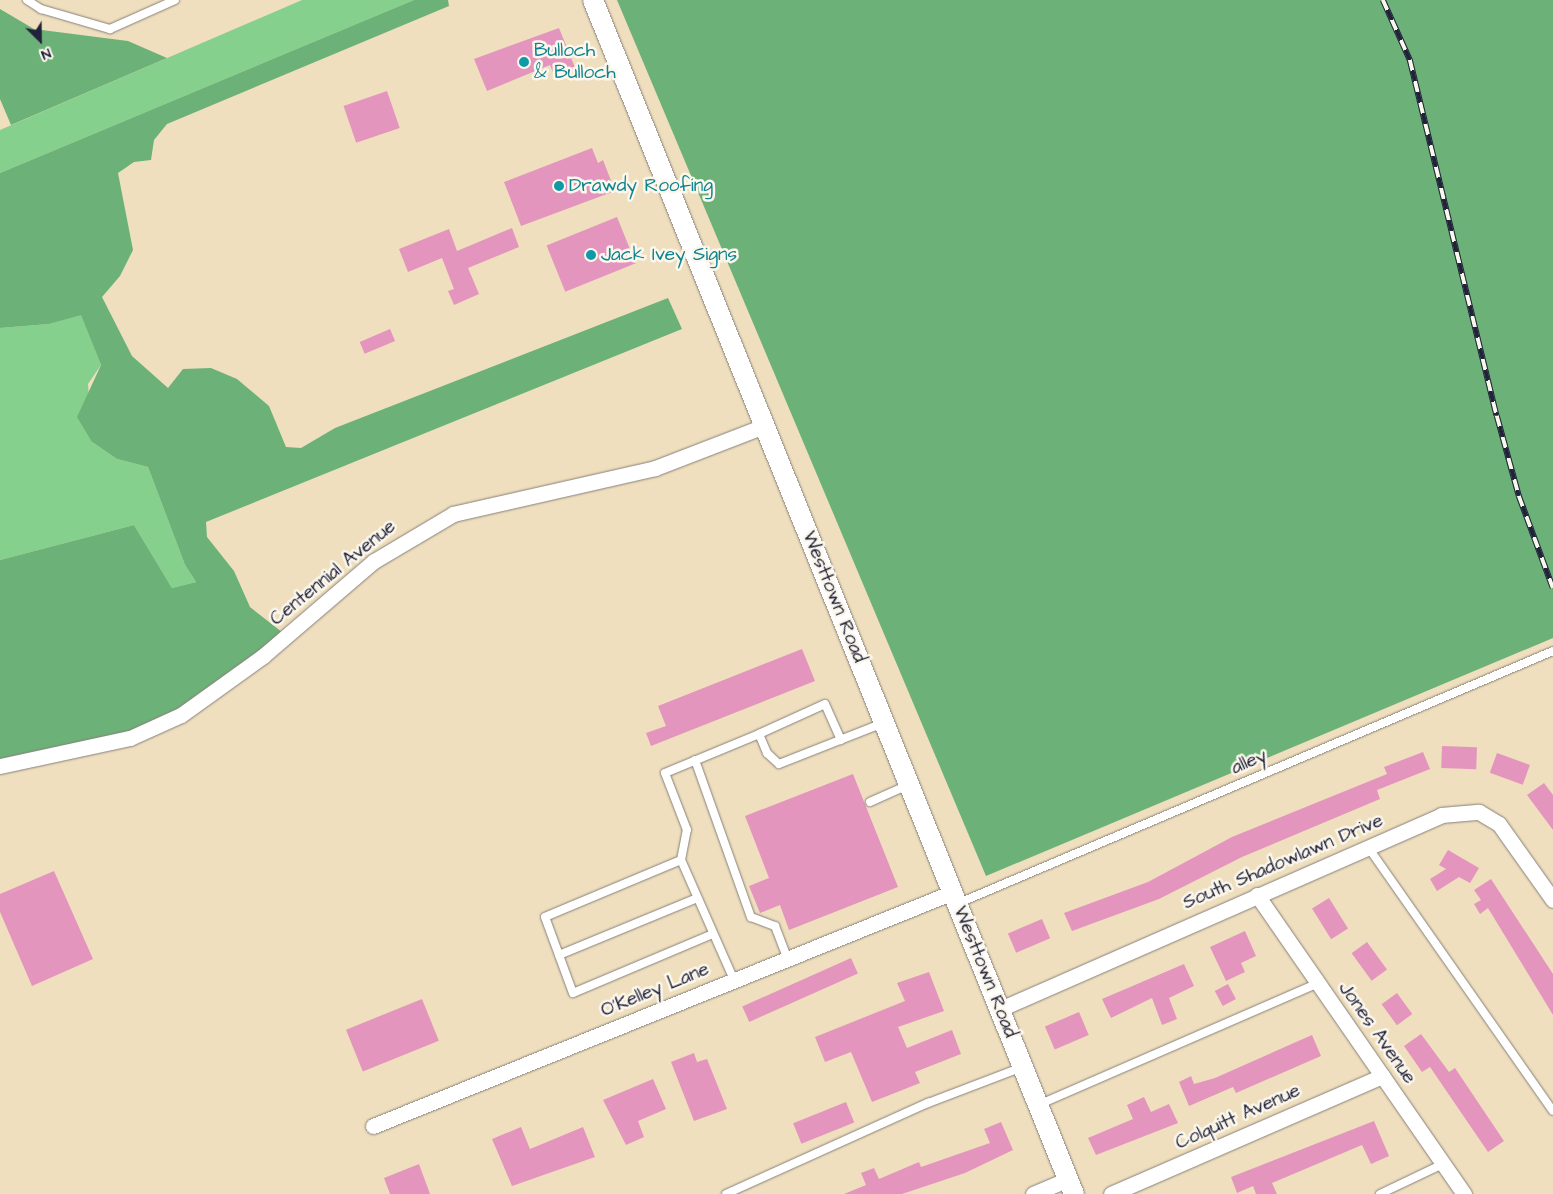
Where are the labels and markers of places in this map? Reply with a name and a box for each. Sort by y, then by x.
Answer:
place label: Bulloch & Bulloch [534,40,616,84]
marker: Bulloch & Bulloch [518,56,530,68]
place label: Drawdy Roofing [569,175,713,197]
marker: Drawdy Roofing [553,180,565,192]
place label: Jack Ivey Signs [601,244,737,266]
marker: Jack Ivey Signs [585,249,597,261]

